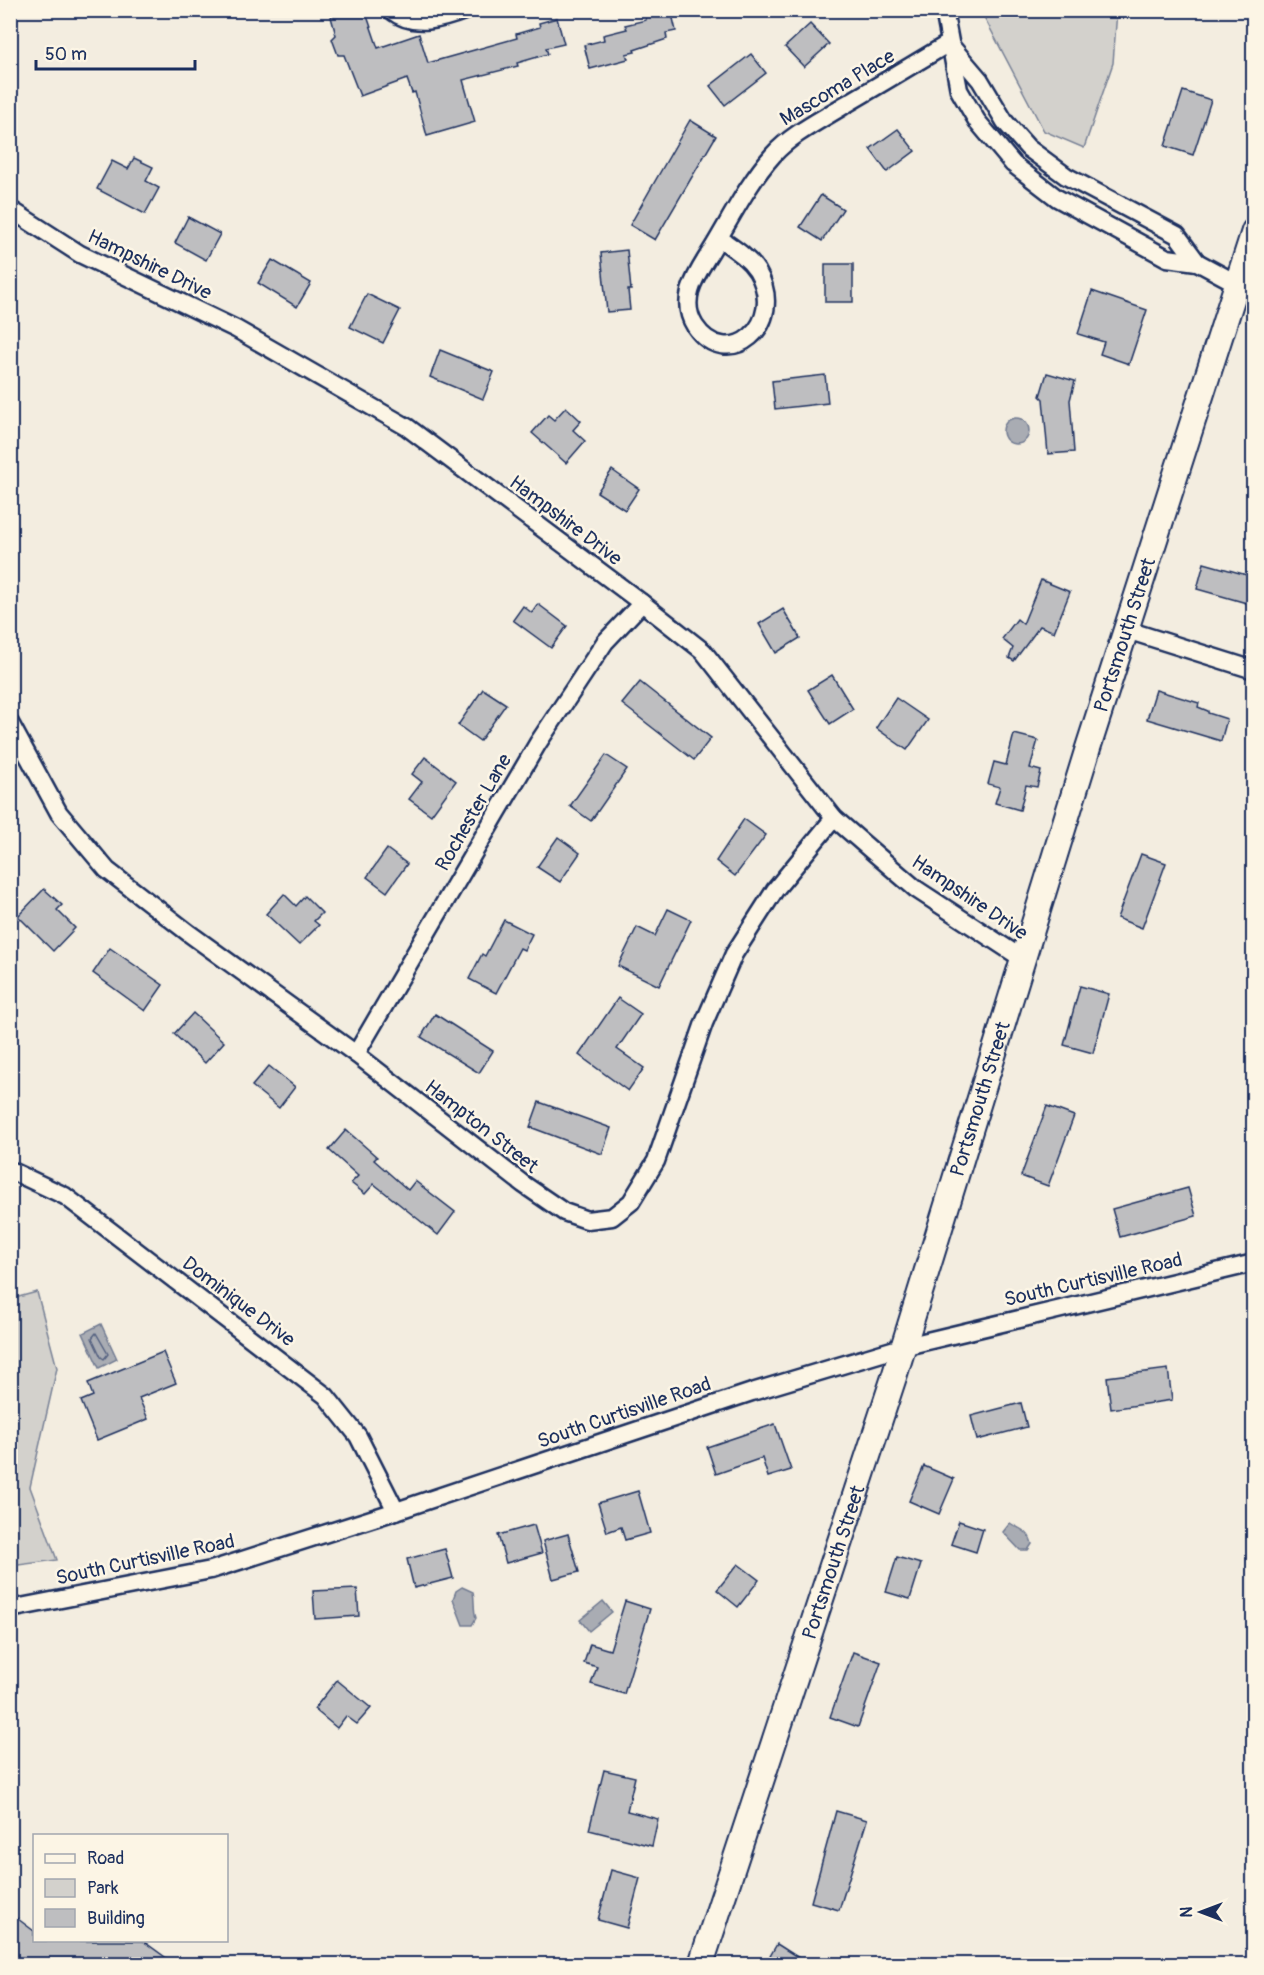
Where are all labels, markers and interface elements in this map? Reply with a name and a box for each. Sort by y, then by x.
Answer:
scale bar [36,33,195,71]
text: 50 m [45,43,87,66]
street label: Mascoma Place [775,43,899,131]
street label: Hampshire Drive [84,224,216,305]
street label: Hampshire Drive [504,470,627,571]
street label: Portsmouth Street [1088,554,1162,715]
street label: Rochester Lane [430,749,517,875]
street label: Hampshire Drive [907,849,1033,946]
street label: Portsmouth Street [945,1018,1016,1179]
street label: Hampton Street [420,1074,544,1179]
street label: South Curtisville Road [1002,1247,1185,1312]
street label: Dominique Drive [177,1251,300,1352]
street label: South Curtisville Road [534,1371,714,1454]
street label: Portsmouth Street [797,1481,871,1643]
street label: South Curtisville Road [53,1528,237,1591]
legend [33,1834,228,1942]
text: Road [87,1847,124,1870]
text: Park [87,1877,119,1900]
north arrow [1171,1882,1231,1942]
text: N [1177,1906,1197,1917]
text: Building [87,1907,145,1930]

